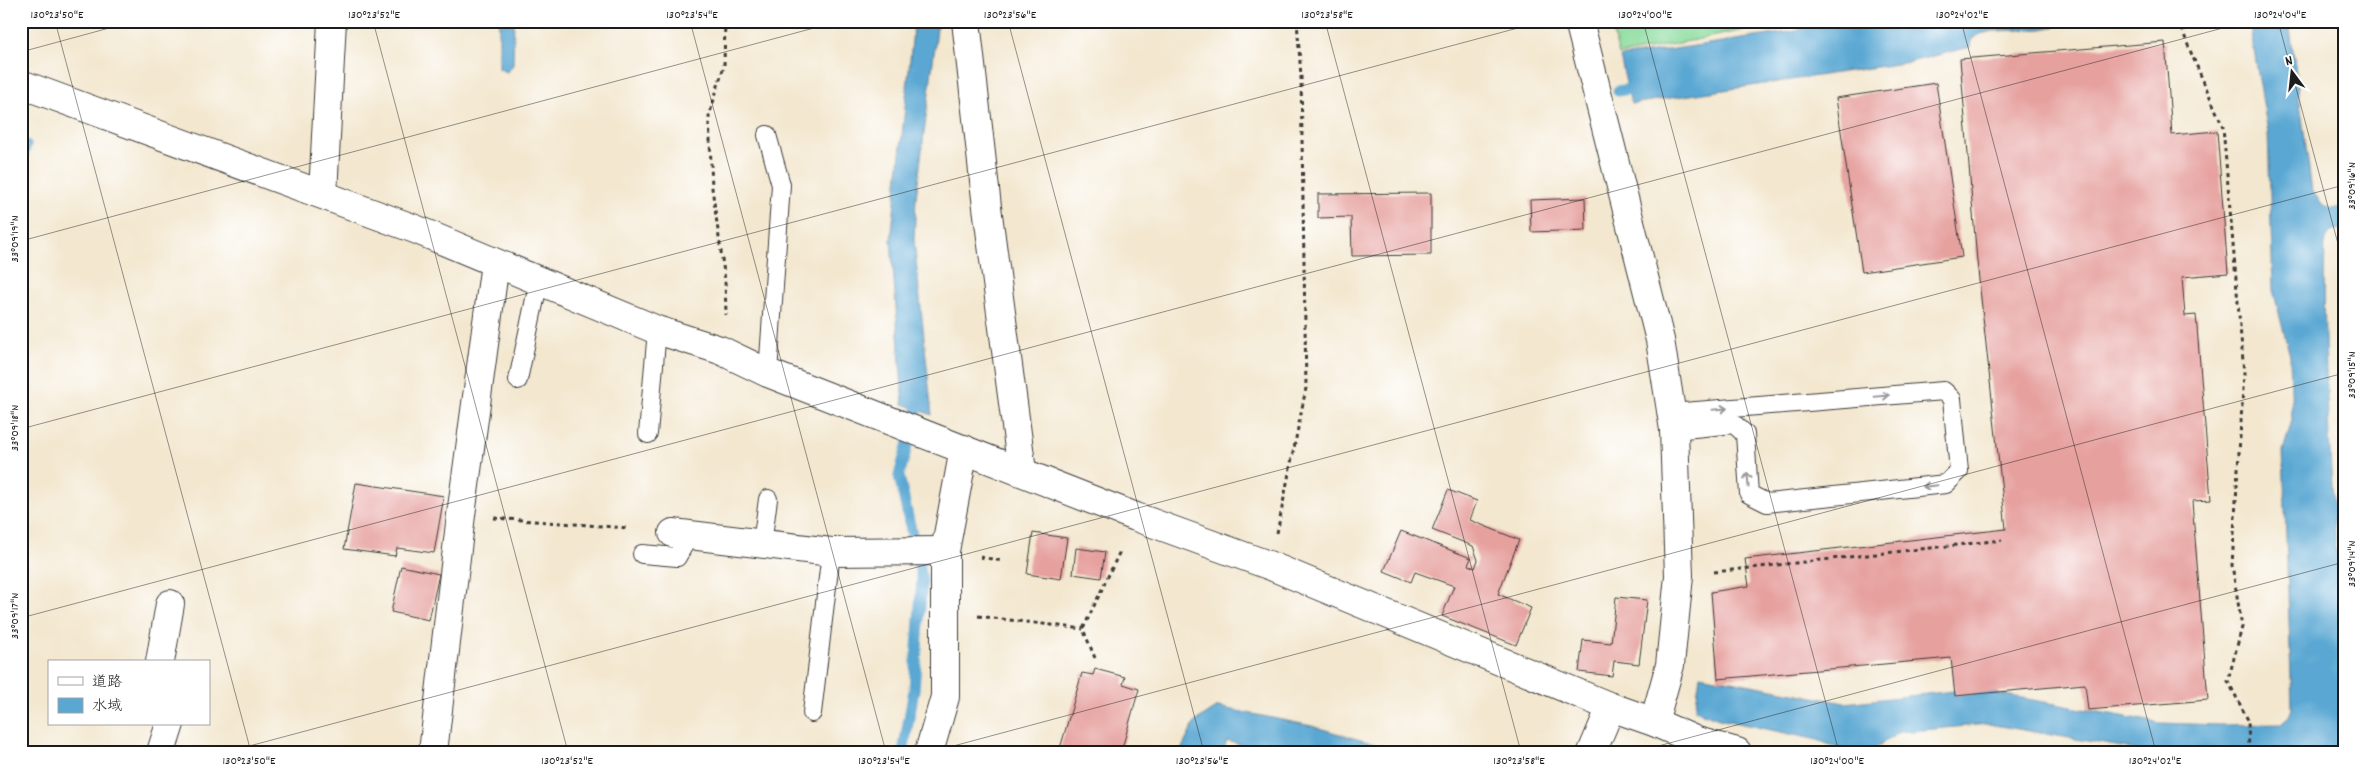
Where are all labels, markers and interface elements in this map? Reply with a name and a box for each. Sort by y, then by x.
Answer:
text: 130°23'50"E [30,7,84,24]
text: 130°23'52"E [348,7,400,24]
text: 130°23'54"E [666,7,718,24]
text: 130°23'56"E [984,7,1037,24]
text: 130°23'58"E [1301,7,1353,24]
text: 130°24'00"E [1618,7,1672,24]
text: 130°24'02"E [1936,7,1989,24]
text: 130°24'04"E [2254,7,2307,24]
north arrow [2268,48,2318,98]
text: N [2283,51,2295,72]
text: 33°09'16"N [2344,162,2361,210]
text: 33°09'19"N [7,215,24,263]
text: 33°09'15"N [2344,351,2361,399]
one-way arrow [1874,392,1890,401]
text: 33°09'18"N [7,405,24,451]
one-way arrow [1712,405,1728,414]
one-way arrow [1743,472,1753,488]
one-way arrow [1922,481,1938,490]
text: 33°09'14"N [2344,541,2361,587]
text: 33°09'17"N [7,593,24,639]
legend [48,660,210,726]
text: 道路 [92,672,122,694]
text: 水域 [92,696,122,718]
text: 130°23'50"E [222,753,276,770]
text: 130°23'52"E [541,753,593,770]
text: 130°23'54"E [858,753,910,770]
text: 130°23'56"E [1176,753,1229,770]
text: 130°23'58"E [1493,753,1545,770]
text: 130°24'00"E [1810,753,1864,770]
text: 130°24'02"E [2129,753,2182,770]

